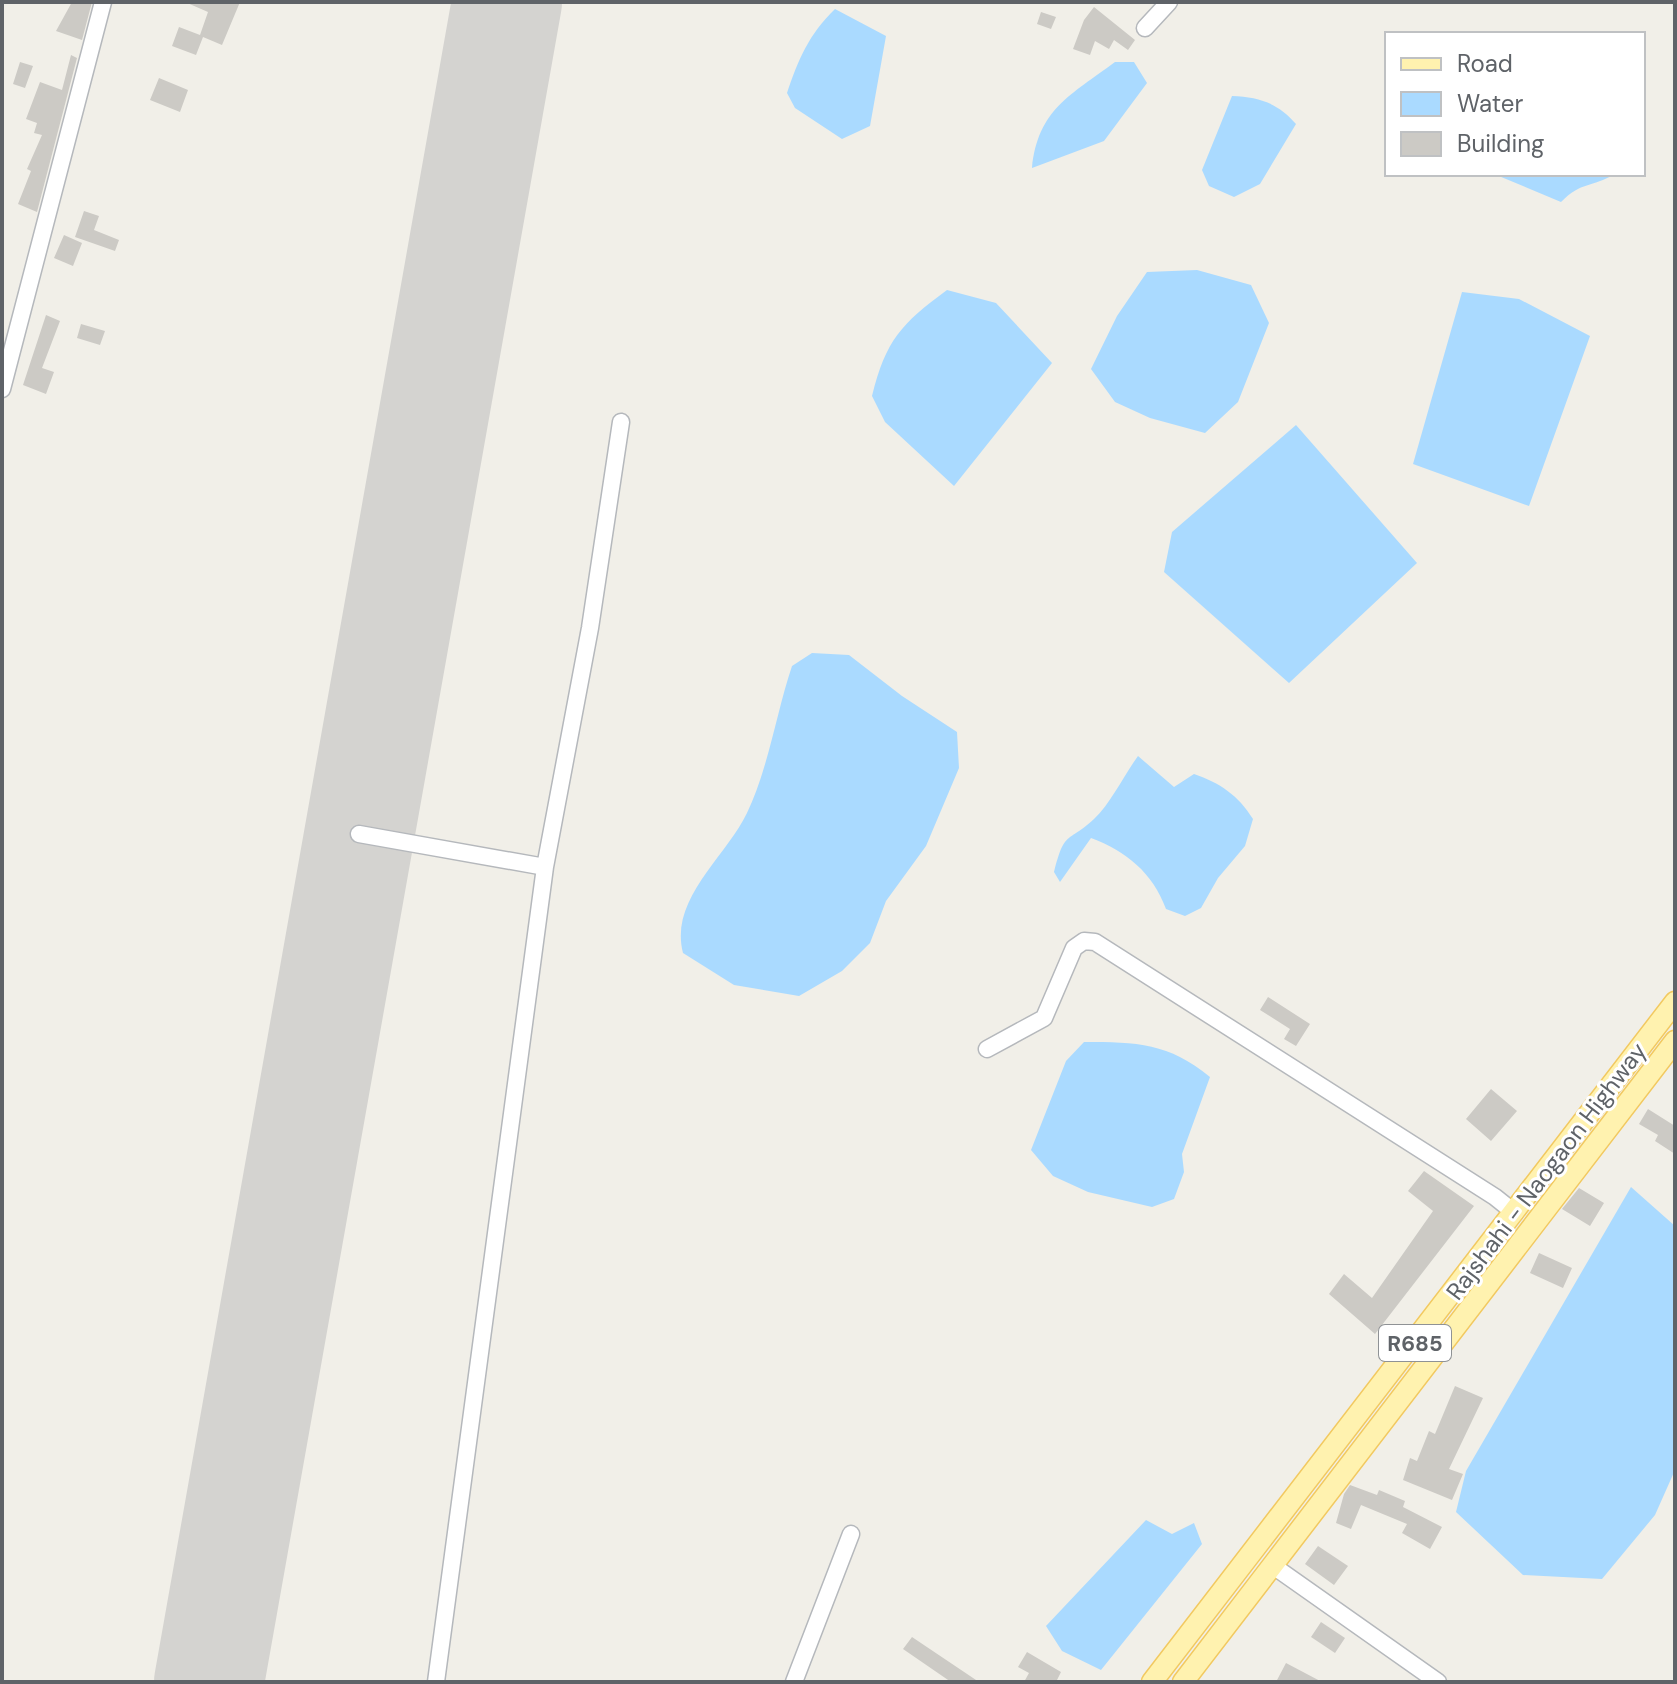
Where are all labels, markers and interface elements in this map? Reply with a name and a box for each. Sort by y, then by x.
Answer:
legend [1385,32,1645,176]
text: Road [1457,48,1513,79]
text: Water [1457,88,1523,119]
text: Building [1457,128,1544,159]
street label: Rajshahi - Naogaon Highway [1439,1036,1653,1306]
road number: R685 [1379,1325,1451,1361]

